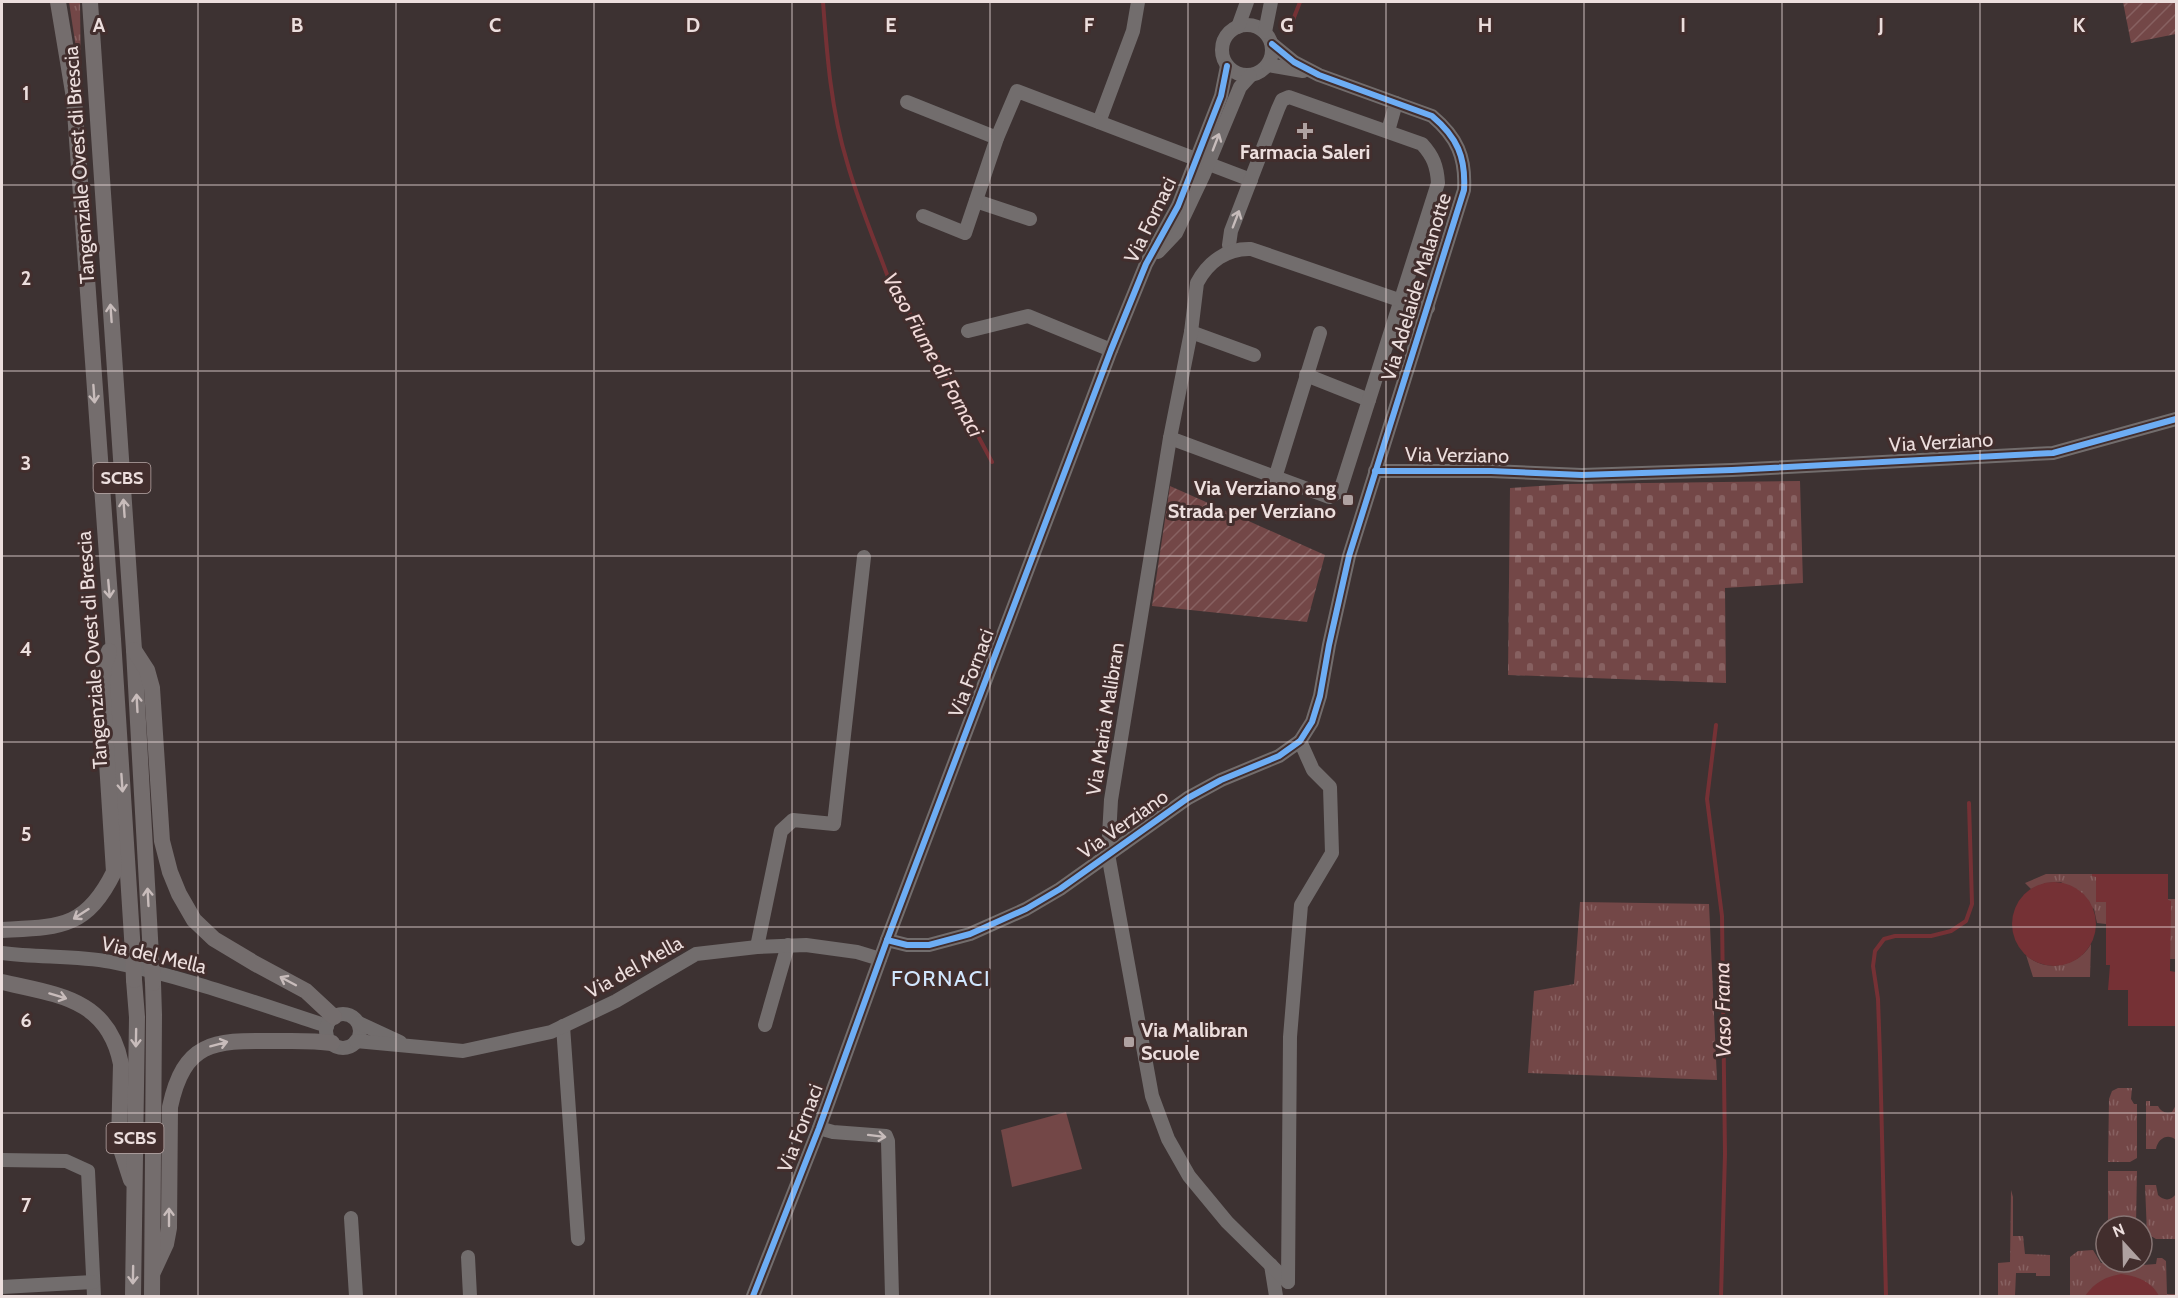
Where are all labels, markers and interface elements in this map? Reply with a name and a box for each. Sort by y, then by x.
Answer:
text: A [93,13,106,37]
text: B [291,13,303,37]
text: C [489,13,501,37]
text: D [686,13,700,37]
text: E [885,13,897,37]
text: F [1084,13,1095,37]
text: G [1280,13,1294,37]
text: H [1478,13,1492,37]
text: I [1680,13,1686,37]
text: J [1877,13,1884,37]
text: K [2073,13,2086,37]
street label: Tangenziale Ovest di Brescia [59,45,99,285]
text: 1 [22,81,30,105]
marker: Farmacia Saleri [1298,124,1312,138]
one-way arrow [1212,133,1223,152]
place label: Farmacia Saleri [1240,140,1370,164]
street label: Via Fornaci [1119,173,1181,267]
street label: Via Adelaide Malanotte [1376,190,1456,384]
one-way arrow [1231,210,1242,229]
text: 2 [21,266,31,290]
water label: Vaso Fiume di Fornaci [878,268,989,442]
one-way arrow [105,304,116,324]
one-way arrow [89,384,100,404]
street label: Via Verziano [1888,427,1994,457]
street label: Via Verziano [1405,442,1509,468]
text: 3 [21,451,31,475]
road number: SCBS [94,463,150,493]
place label: Via Verziano ang Strada per Verziano [1168,476,1336,523]
marker: Via Verziano ang Strada per Verziano [1341,493,1355,507]
one-way arrow [118,499,129,518]
street label: Tangenziale Ovest di Brescia [72,530,112,770]
one-way arrow [104,578,115,598]
street label: Via Fornaci [943,626,999,720]
text: 4 [20,637,32,661]
street label: Via Maria Malibran [1081,641,1129,797]
one-way arrow [131,693,142,713]
one-way arrow [117,773,128,793]
street label: Via Verziano [1073,784,1173,864]
text: 5 [21,822,31,846]
one-way arrow [142,888,153,908]
one-way arrow [73,908,90,920]
street label: Via del Mella [581,930,687,1003]
street label: Via del Mella [99,931,209,979]
water label: Vaso Frana [1709,962,1736,1058]
district label: FORNACI [891,965,991,992]
one-way arrow [279,975,297,987]
one-way arrow [48,992,67,1003]
text: 6 [20,1008,32,1032]
place label: Via Malibran Scuole [1141,1018,1248,1065]
one-way arrow [130,1028,142,1048]
marker: Via Malibran Scuole [1122,1035,1136,1049]
one-way arrow [209,1038,228,1049]
street label: Via Fornaci [772,1081,828,1175]
road number: SCBS [106,1123,164,1153]
one-way arrow [866,1131,886,1142]
text: 7 [21,1193,32,1217]
one-way arrow [163,1207,175,1227]
north arrow [2094,1214,2154,1274]
text: N [2110,1220,2127,1241]
one-way arrow [127,1265,139,1285]

